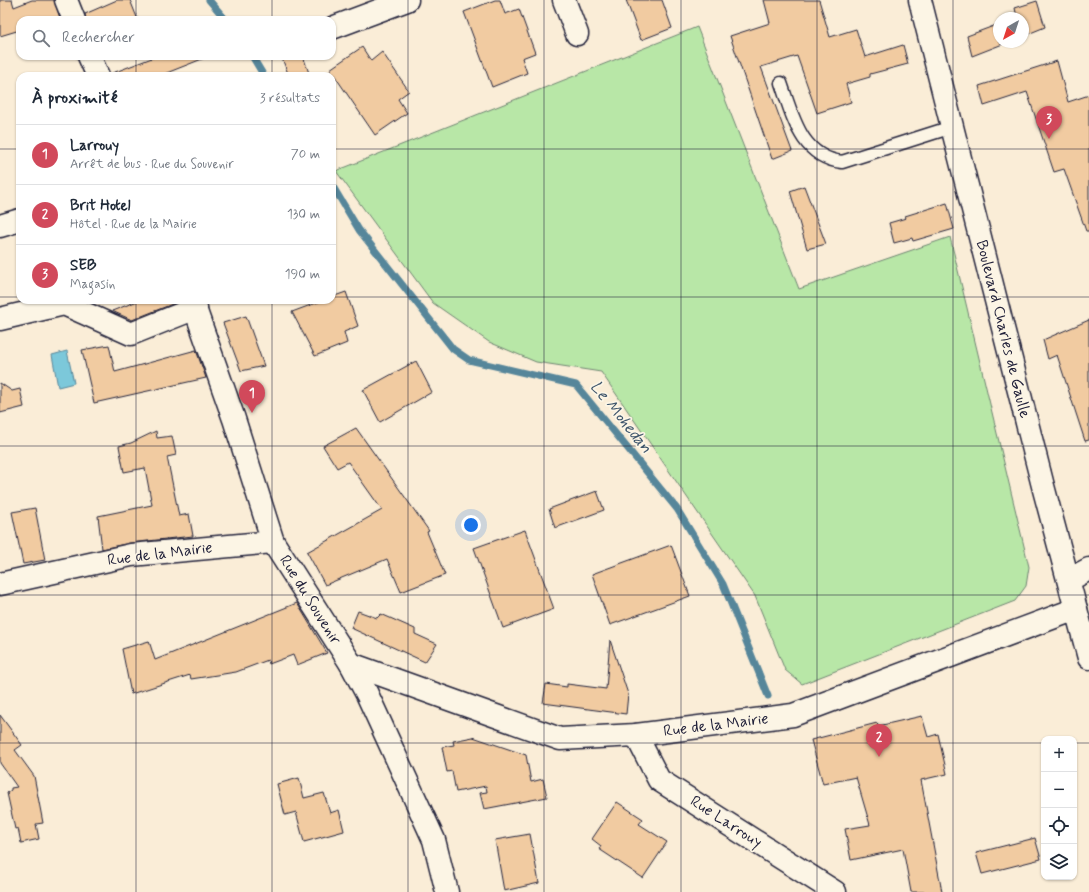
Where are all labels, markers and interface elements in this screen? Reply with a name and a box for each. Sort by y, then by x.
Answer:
north arrow [993,12,1029,48]
search box [16,16,336,60]
icon: search [30,27,52,49]
text: Rechercher [62,28,135,48]
text: À proximité [32,87,117,109]
text: 3 résultats [260,90,320,107]
pin: 3 [1036,106,1062,139]
text: Larrouy [70,136,119,156]
text: 1 [42,146,48,163]
text: 70 m [291,146,320,163]
text: Arrêt de bus · Rue du Souvenir [70,156,234,173]
text: Brit Hotel [70,196,130,216]
text: 2 [42,206,48,223]
text: 130 m [287,206,320,223]
text: Hôtel · Rue de la Mairie [70,216,197,233]
street label: Boulevard Charles de Gaulle [971,238,1035,421]
text: SEB [70,256,96,276]
text: 3 [42,266,48,283]
text: 190 m [285,266,320,283]
text: Magasin [70,276,115,293]
water label: Le Mohedan [585,376,657,458]
pin: 1 [239,380,265,413]
your location [461,515,481,535]
street label: Rue de la Mairie [106,537,214,571]
street label: Rue du Souvenir [274,551,346,649]
street label: Rue de la Mairie [662,708,770,742]
pin: 2 [866,724,892,757]
map controls [1041,736,1077,880]
button: + [1041,736,1077,772]
button: − [1041,772,1077,808]
street label: Rue Larrouy [686,791,766,853]
button: locate [1041,808,1077,844]
button: layers [1041,844,1077,880]

